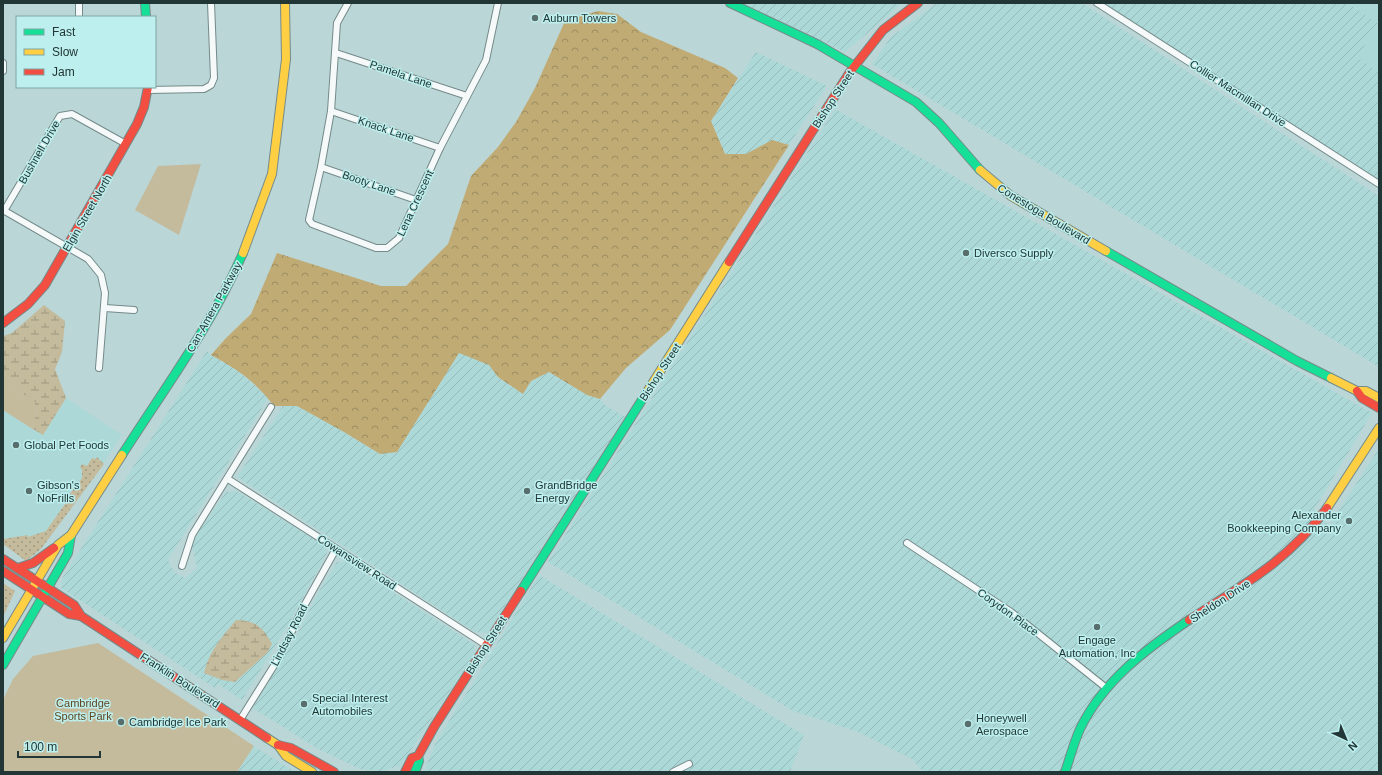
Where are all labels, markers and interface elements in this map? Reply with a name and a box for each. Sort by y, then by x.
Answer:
place label: Auburn Towers [543,12,617,24]
marker: Auburn Towers [530,13,540,23]
legend [16,16,156,88]
text: Fast [52,25,76,39]
text: Slow [52,45,78,59]
street label: Collier Macmillan Drive [1188,57,1288,129]
street label: Pamela Lane [368,58,434,90]
text: Jam [52,65,75,79]
street label: Bishop Street [810,68,856,130]
street label: Knack Lane [357,114,415,144]
street label: Bushnell Drive [16,118,62,186]
street label: Booty Lane [341,168,397,198]
street label: Lena Crescent [394,168,436,238]
street label: Elgin Street North [60,172,114,254]
street label: Conestoga Boulevard [996,182,1092,246]
place label: Diversco Supply [974,247,1054,259]
marker: Diversco Supply [961,248,971,258]
street label: Can-Amera Parkway [184,259,244,354]
street label: Bishop Street [637,341,683,403]
place label: Global Pet Foods [24,439,109,451]
marker: Global Pet Foods [11,440,21,450]
place label: Gibson's NoFrills [37,479,80,504]
place label: GrandBridge Energy [535,479,597,504]
marker: Gibson's NoFrills [24,486,34,496]
marker: GrandBridge Energy [522,486,532,496]
place label: Alexander Bookkeeping Company [1227,509,1341,534]
marker: Alexander Bookkeeping Company [1344,516,1354,526]
street label: Cowansview Road [316,532,398,592]
street label: Sheldon Drive [1188,577,1252,625]
street label: Corydon Place [975,586,1041,638]
street label: Lindsay Road [268,602,310,668]
street label: Bishop Street [463,614,509,676]
marker: Engage Automation, Inc [1092,622,1102,632]
place label: Engage Automation, Inc [1059,634,1136,659]
street label: Franklin Boulevard [138,650,222,710]
place label: Special Interest Automobiles [312,692,388,717]
park label: Cambridge Sports Park [54,697,112,722]
marker: Special Interest Automobiles [299,699,309,709]
place label: Honeywell Aerospace [976,712,1029,737]
place label: Cambridge Ice Park [129,716,227,728]
marker: Cambridge Ice Park [116,717,126,727]
marker: Honeywell Aerospace [963,719,973,729]
north arrow [1326,719,1366,759]
scale bar [18,733,100,759]
text: N [1346,739,1360,753]
text: 100 m [24,740,57,754]

